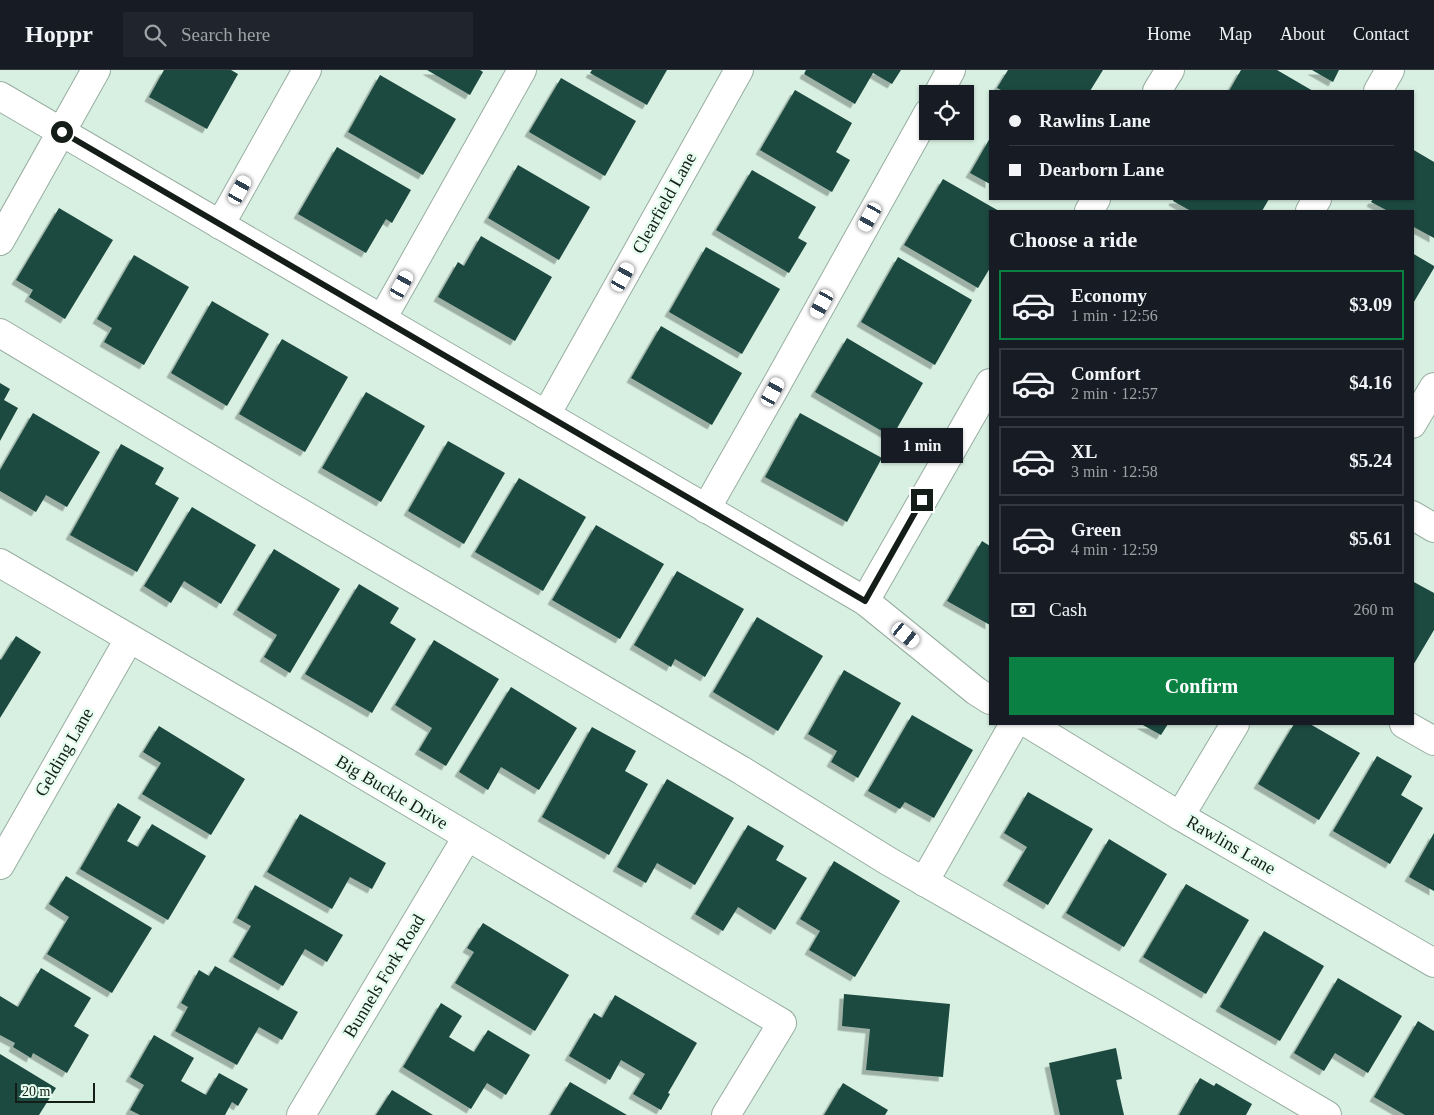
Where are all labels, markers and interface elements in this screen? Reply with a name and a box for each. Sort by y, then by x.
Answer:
search box [123,12,473,57]
text: Hoppr [25,21,93,47]
icon: search [141,21,169,49]
text: Search here [181,24,270,45]
text: Home [1147,24,1191,44]
text: Map [1219,24,1252,44]
text: About [1280,24,1325,44]
text: Contact [1353,24,1409,44]
map controls [919,85,974,140]
button: locate [919,85,974,140]
text: Rawlins Lane [1039,110,1150,131]
route start [51,121,73,143]
street label: Clearfield Lane [628,149,700,257]
text: Dearborn Lane [1039,159,1164,180]
car [226,173,253,207]
car [856,200,883,234]
text: Choose a ride [1009,227,1137,252]
car [609,260,636,294]
car [388,268,415,302]
icon: car [1011,283,1056,328]
text: Economy [1071,285,1147,306]
car [808,287,835,321]
text: $3.09 [1349,294,1392,315]
text: 1 min · 12:56 [1071,307,1158,324]
icon: car [1011,361,1056,406]
text: Comfort [1071,363,1141,384]
text: $4.16 [1349,372,1392,393]
car [759,375,786,409]
text: 2 min · 12:57 [1071,385,1158,402]
callout: 1 min [881,428,963,462]
text: 1 min [903,437,941,454]
icon: car [1011,439,1056,484]
text: XL [1071,441,1097,462]
text: $5.24 [1349,450,1392,471]
text: 3 min · 12:58 [1071,463,1158,480]
route end [911,489,933,511]
icon: car [1011,517,1056,562]
text: Green [1071,519,1121,540]
text: $5.61 [1349,528,1392,549]
text: 4 min · 12:59 [1071,541,1158,558]
icon: cash [1009,596,1037,624]
text: Cash [1049,599,1087,620]
text: 260 m [1354,601,1394,618]
car [889,620,922,650]
button: Confirm [1009,657,1394,715]
street label: Gelding Lane [31,704,97,800]
street label: Big Buckle Drive [332,751,452,833]
street label: Rawlins Lane [1183,811,1279,879]
street label: Bunnels Fork Road [339,911,429,1041]
scale bar [15,1080,95,1103]
text: 20 m [22,1084,50,1099]

